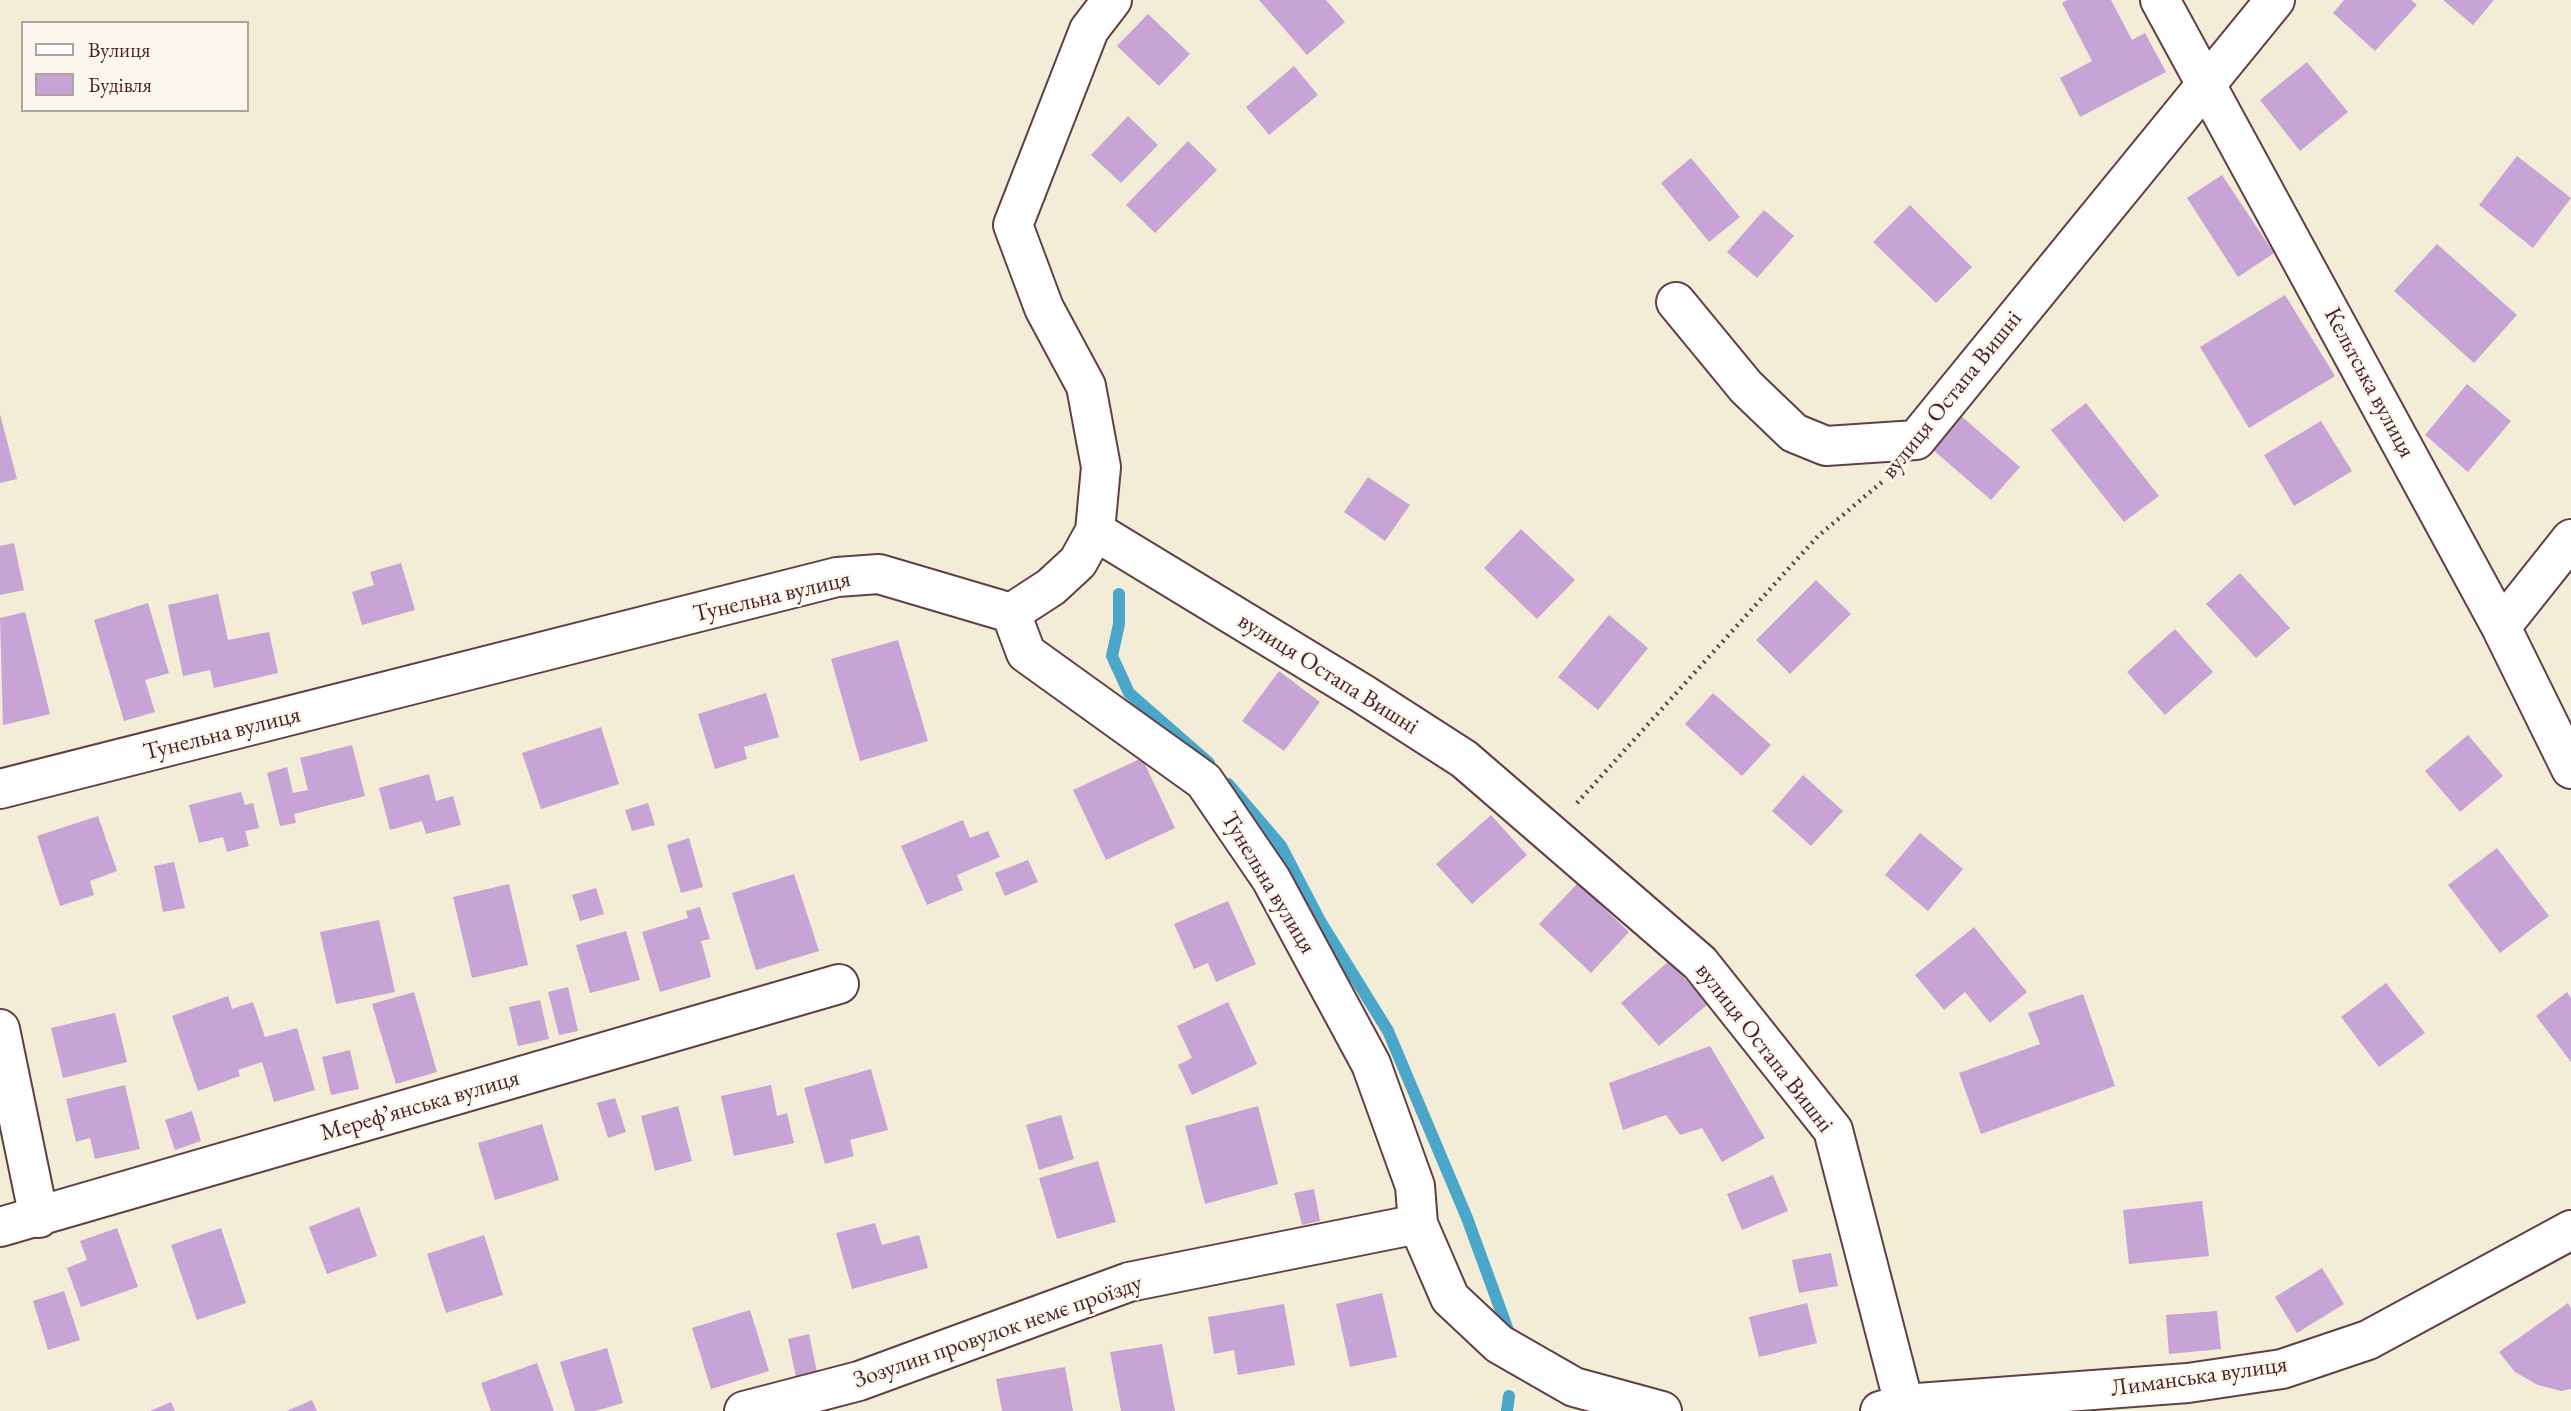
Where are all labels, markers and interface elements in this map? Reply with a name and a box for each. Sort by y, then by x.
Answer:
legend [21,21,248,112]
text: Вулиця [88,36,150,63]
text: Будівля [88,71,152,98]
street label: Кельтська вулиця [2317,303,2421,463]
street label: вулиця Остапа Вишні [1876,305,2028,485]
street label: Тунельна вулиця [690,565,854,629]
street label: вулиця Остапа Вишні [1232,607,1424,741]
street label: Тунельна вулиця [140,701,304,767]
street label: Тунельна вулиця [1214,807,1322,959]
street label: вулиця Остапа Вишні [1689,957,1839,1139]
street label: Мерефʼянська вулиця [317,1064,523,1148]
street label: Зозулин провулок немє проїзду [850,1269,1146,1395]
street label: Лиманська вулиця [2109,1350,2289,1404]

